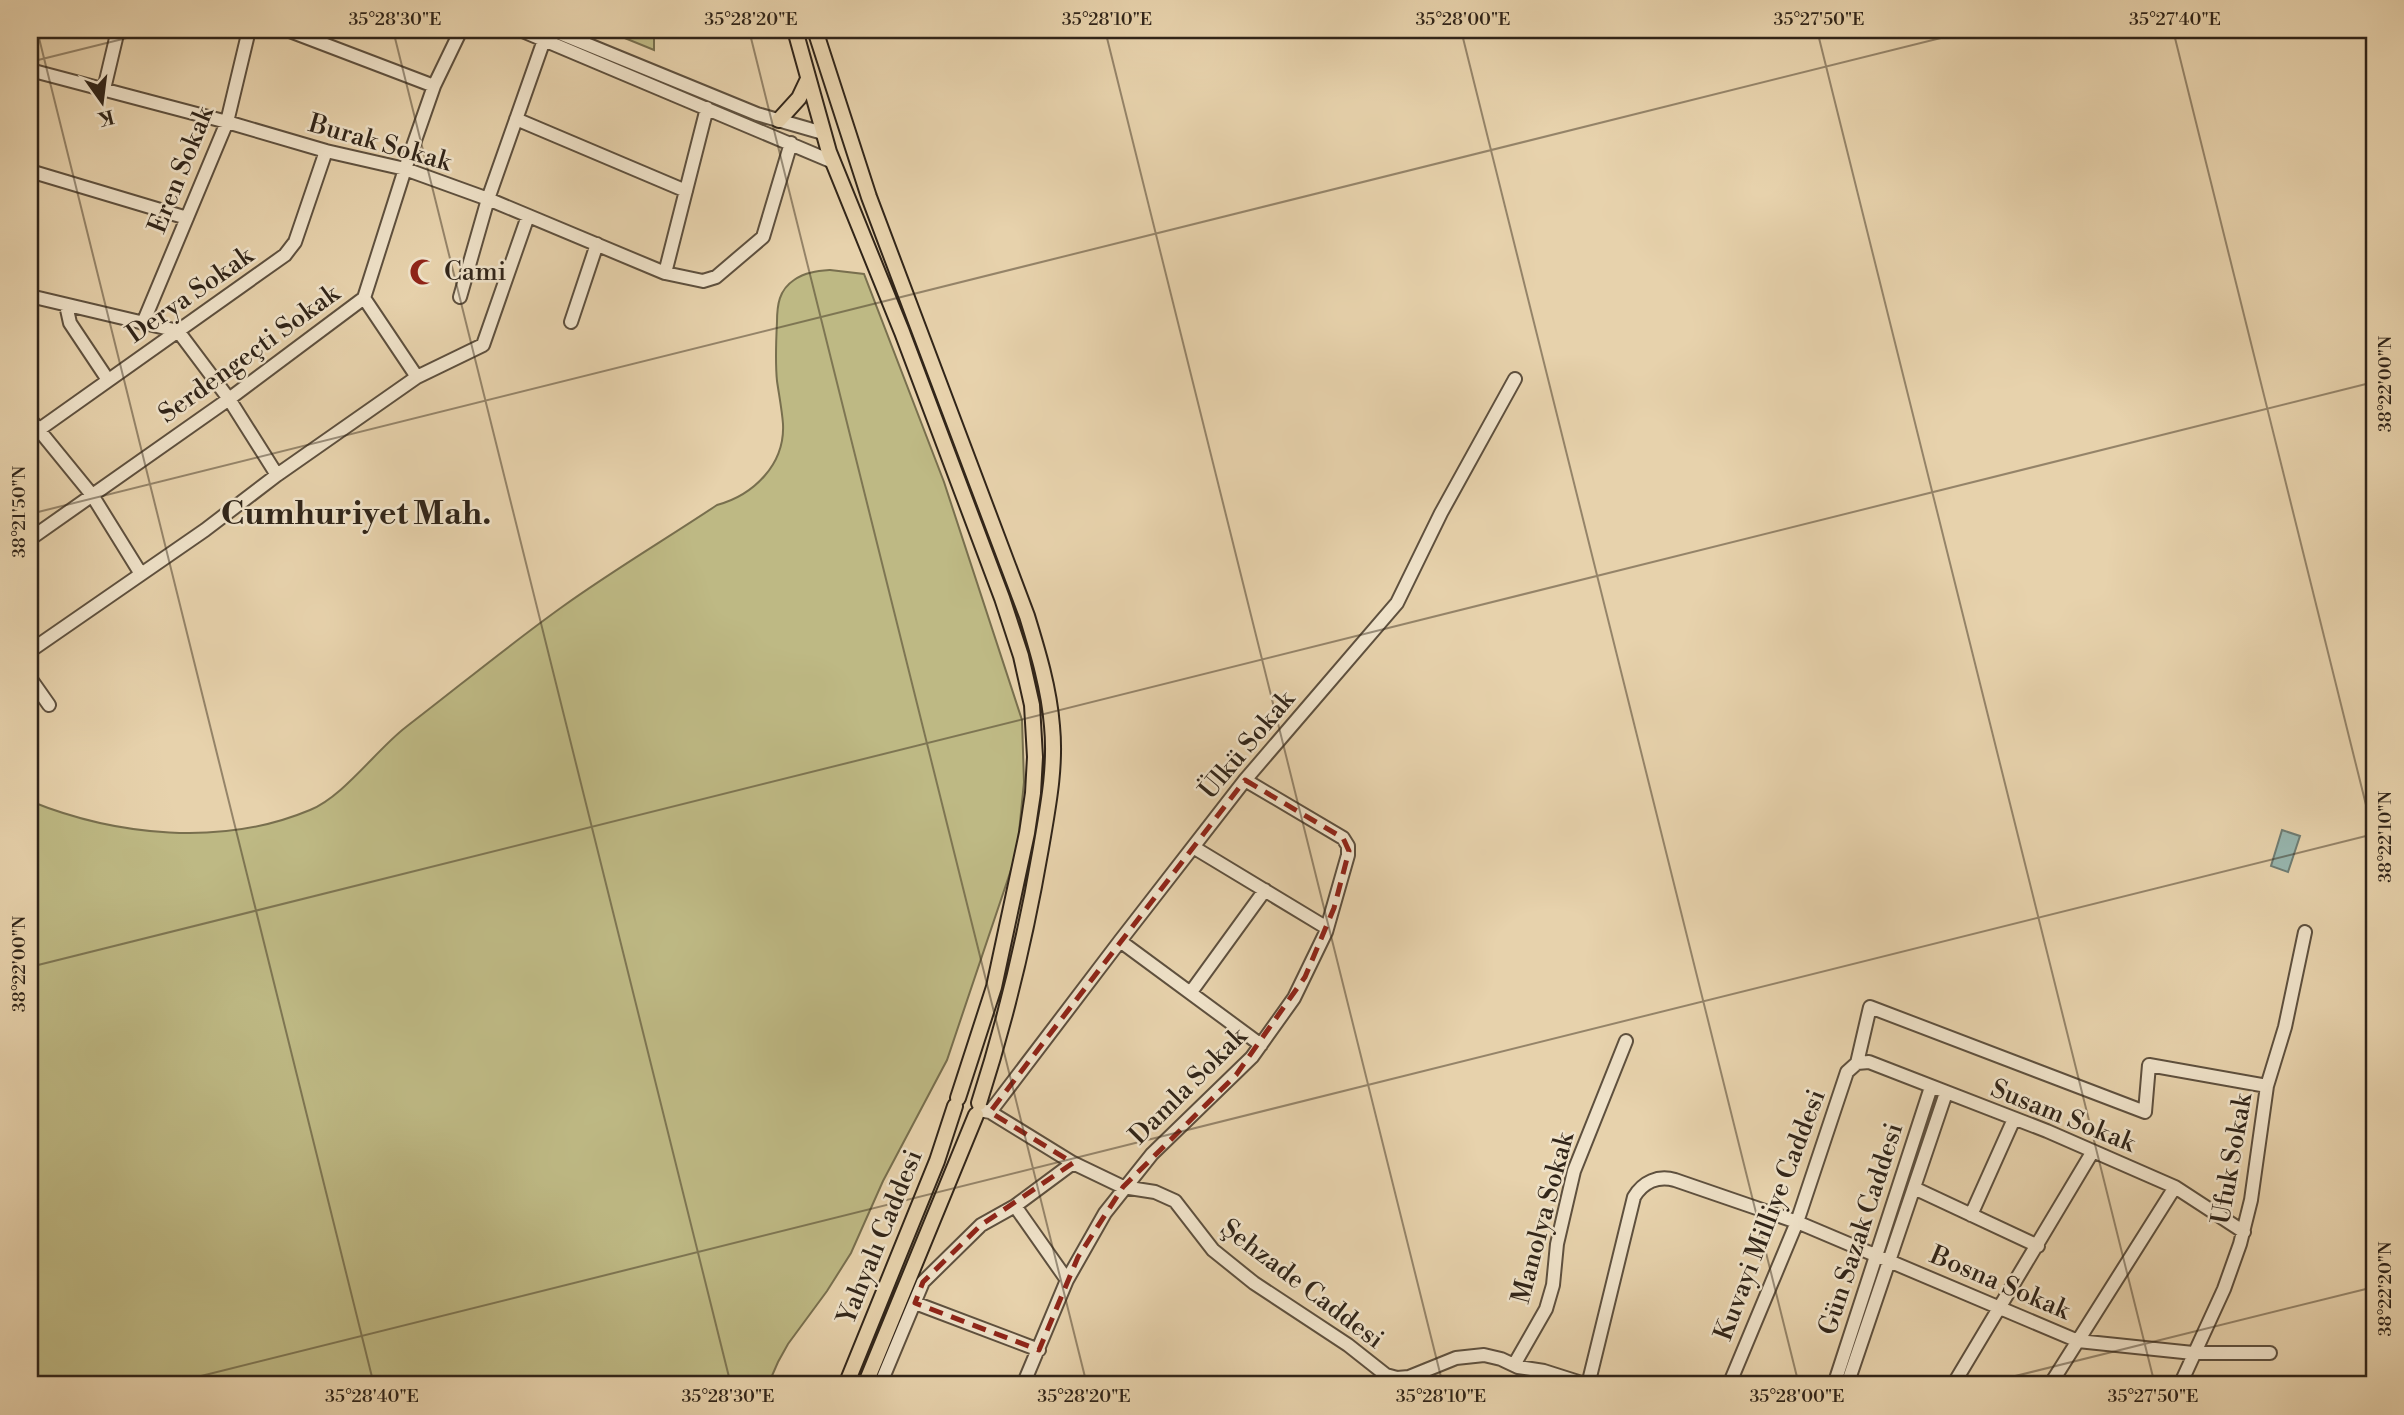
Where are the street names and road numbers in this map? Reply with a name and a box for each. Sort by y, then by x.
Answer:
street label: Eren Sokak [141,101,221,238]
street label: Burak Sokak [304,107,456,179]
street label: Derya Sokak [121,239,261,350]
street label: Serdengeçti Sokak [152,277,347,430]
street label: Ülkü Sokak [1192,682,1303,806]
street label: Damla Sokak [1123,1020,1254,1151]
street label: Susam Sokak [1986,1072,2141,1160]
street label: Kuvayi Milliye Caddesi [1707,1085,1833,1345]
street label: Ufuk Sokak [2205,1090,2260,1227]
street label: Gün Sazak Caddesi [1812,1119,1910,1339]
street label: Manolya Sokak [1505,1128,1582,1307]
street label: Yahyalı Caddesi [830,1145,930,1331]
street label: Şehzade Caddesi [1214,1212,1390,1356]
street label: Bosna Sokak [1924,1239,2076,1327]

